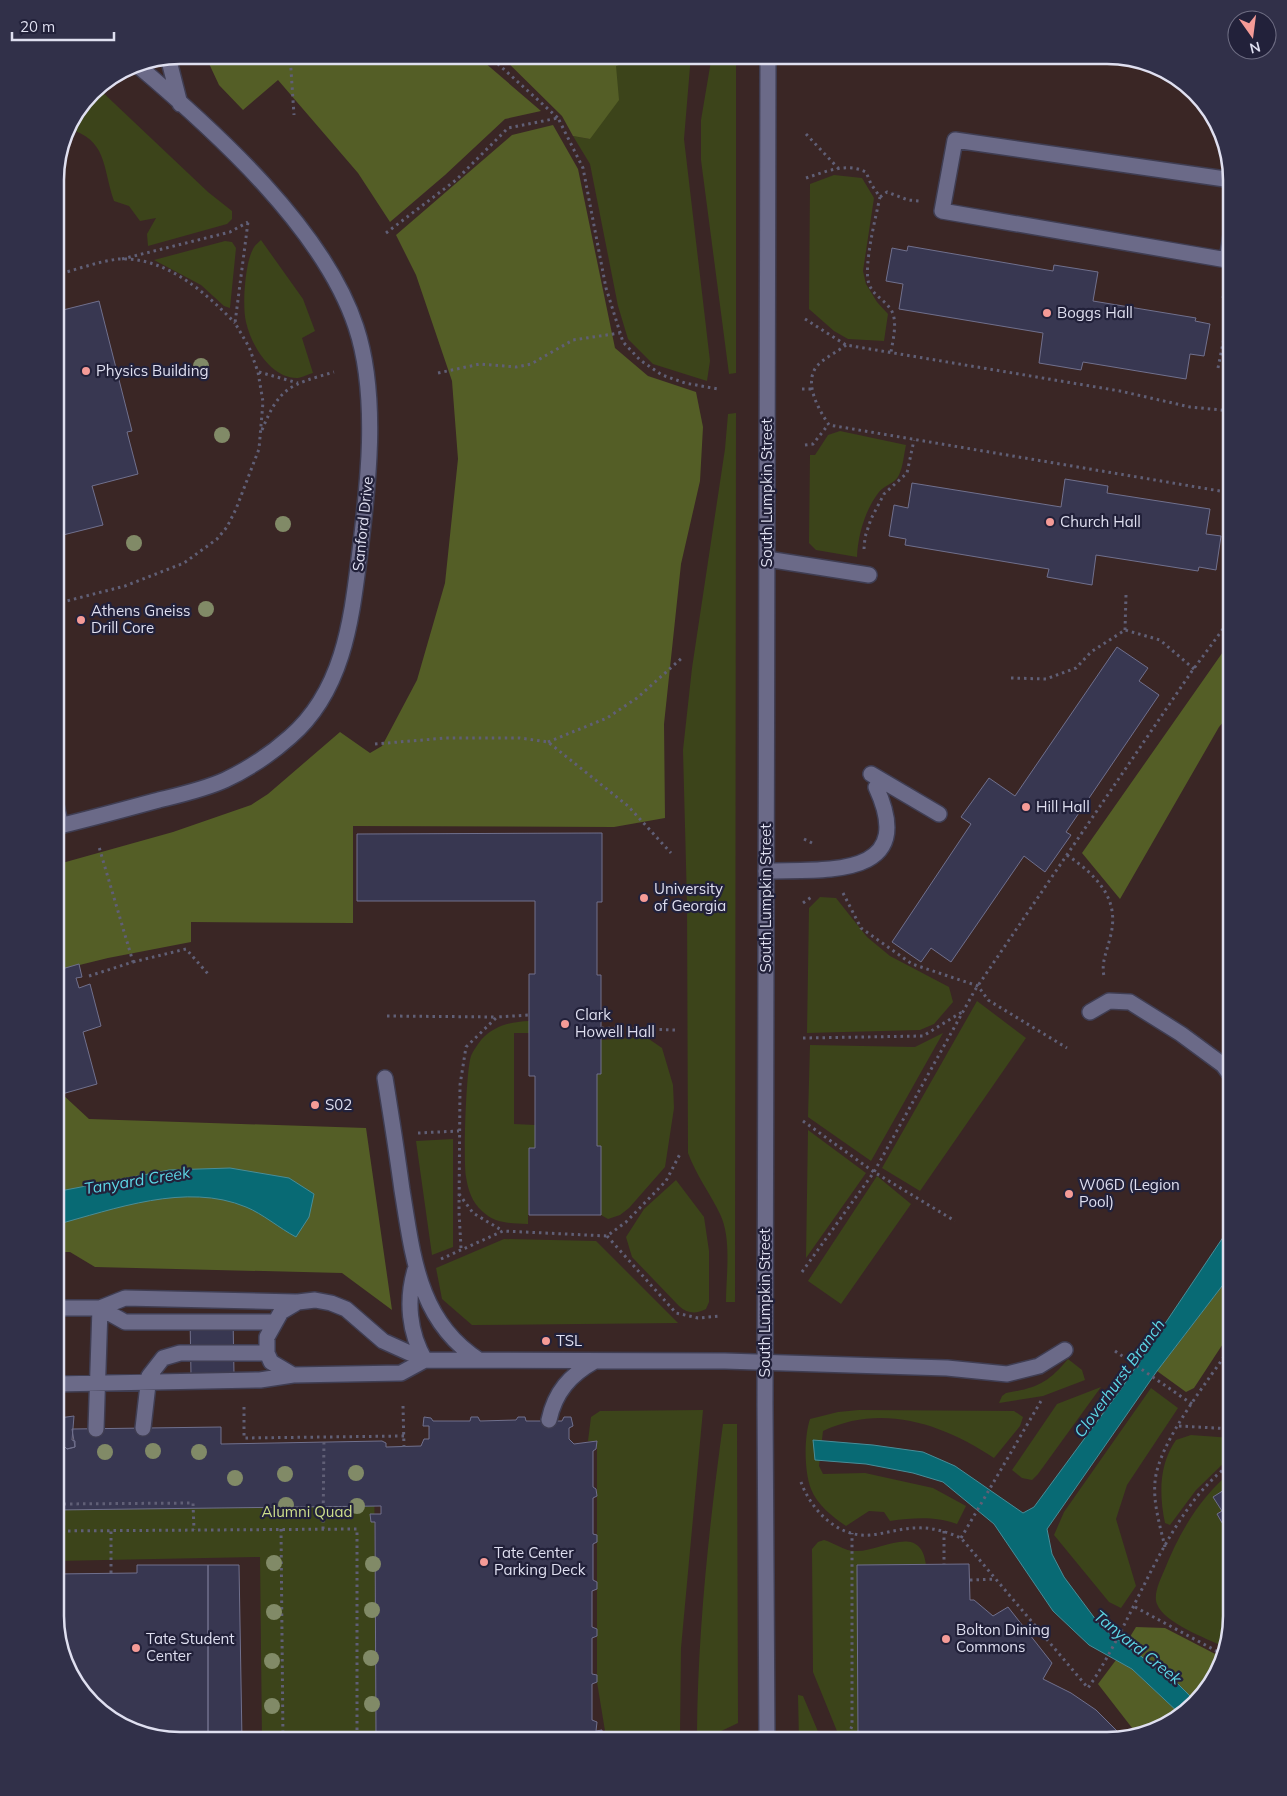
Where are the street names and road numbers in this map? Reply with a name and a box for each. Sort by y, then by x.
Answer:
street label: South Lumpkin Street [757,419,776,567]
street label: Sanford Drive [348,476,377,572]
street label: South Lumpkin Street [756,824,775,972]
street label: South Lumpkin Street [755,1229,774,1377]

